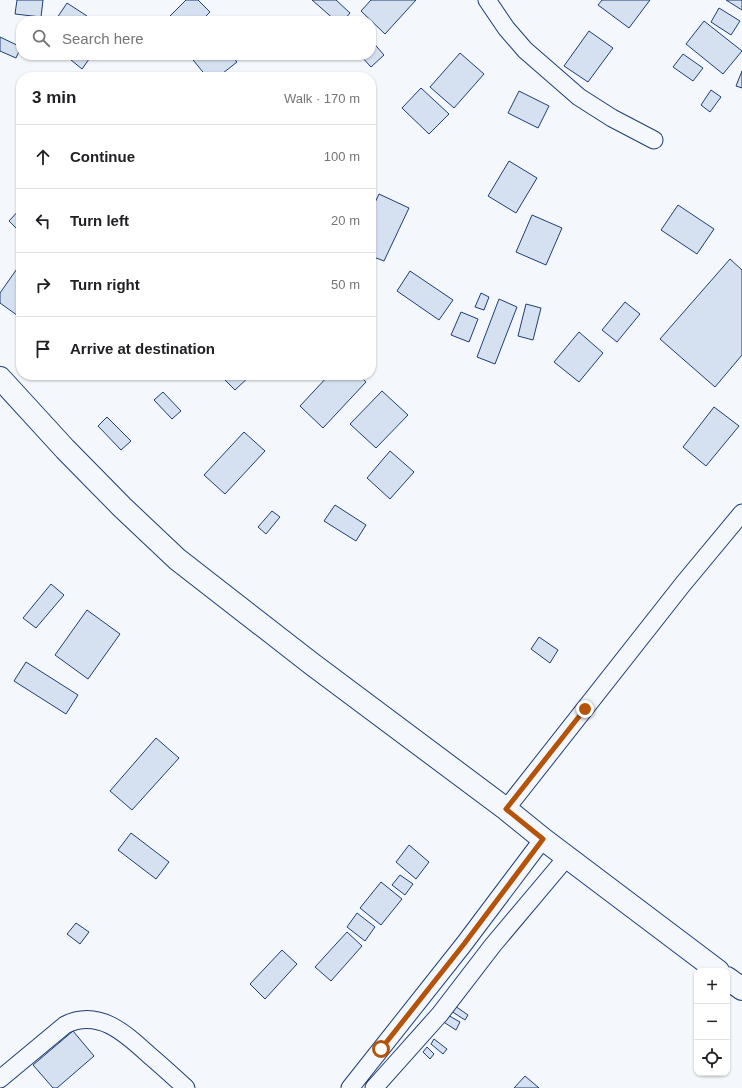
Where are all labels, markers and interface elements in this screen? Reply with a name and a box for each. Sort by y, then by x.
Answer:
search box [16,16,376,60]
icon: search [30,27,52,49]
text: Search here [62,30,144,47]
text: 3 min [32,88,76,107]
text: Walk · 170 m [284,91,360,106]
icon: ahead [32,146,54,168]
text: Continue [70,148,135,165]
text: 100 m [324,149,360,164]
icon: left [32,210,54,232]
text: Turn left [70,212,129,229]
text: 20 m [331,213,360,228]
icon: right [32,274,54,296]
text: Turn right [70,276,140,293]
text: 50 m [331,277,360,292]
icon: arrive [32,338,54,360]
text: Arrive at destination [70,340,215,357]
route end [576,700,594,718]
map controls [694,968,730,1076]
button: + [694,968,730,1004]
button: − [694,1004,730,1040]
route start [372,1040,390,1058]
button: locate [694,1040,730,1076]

